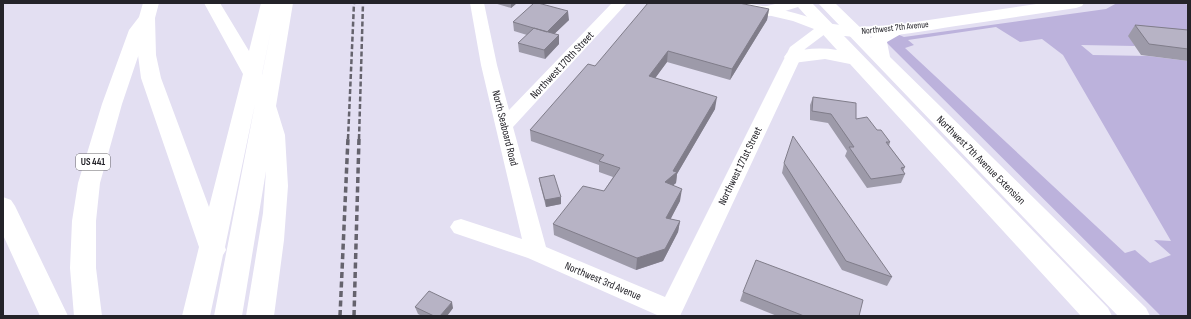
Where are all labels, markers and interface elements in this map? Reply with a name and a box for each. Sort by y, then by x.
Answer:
street label: Northwest 7th Avenue [861,19,929,37]
street label: Northwest 170th Street [527,28,597,101]
street label: North Seaboard Road [489,89,521,168]
street label: Northwest 7th Avenue Extension [934,113,1028,207]
street label: Northwest 171st Street [715,124,765,207]
road number: US 441 [76,154,110,170]
street label: Northwest 3rd Avenue [563,259,643,303]

